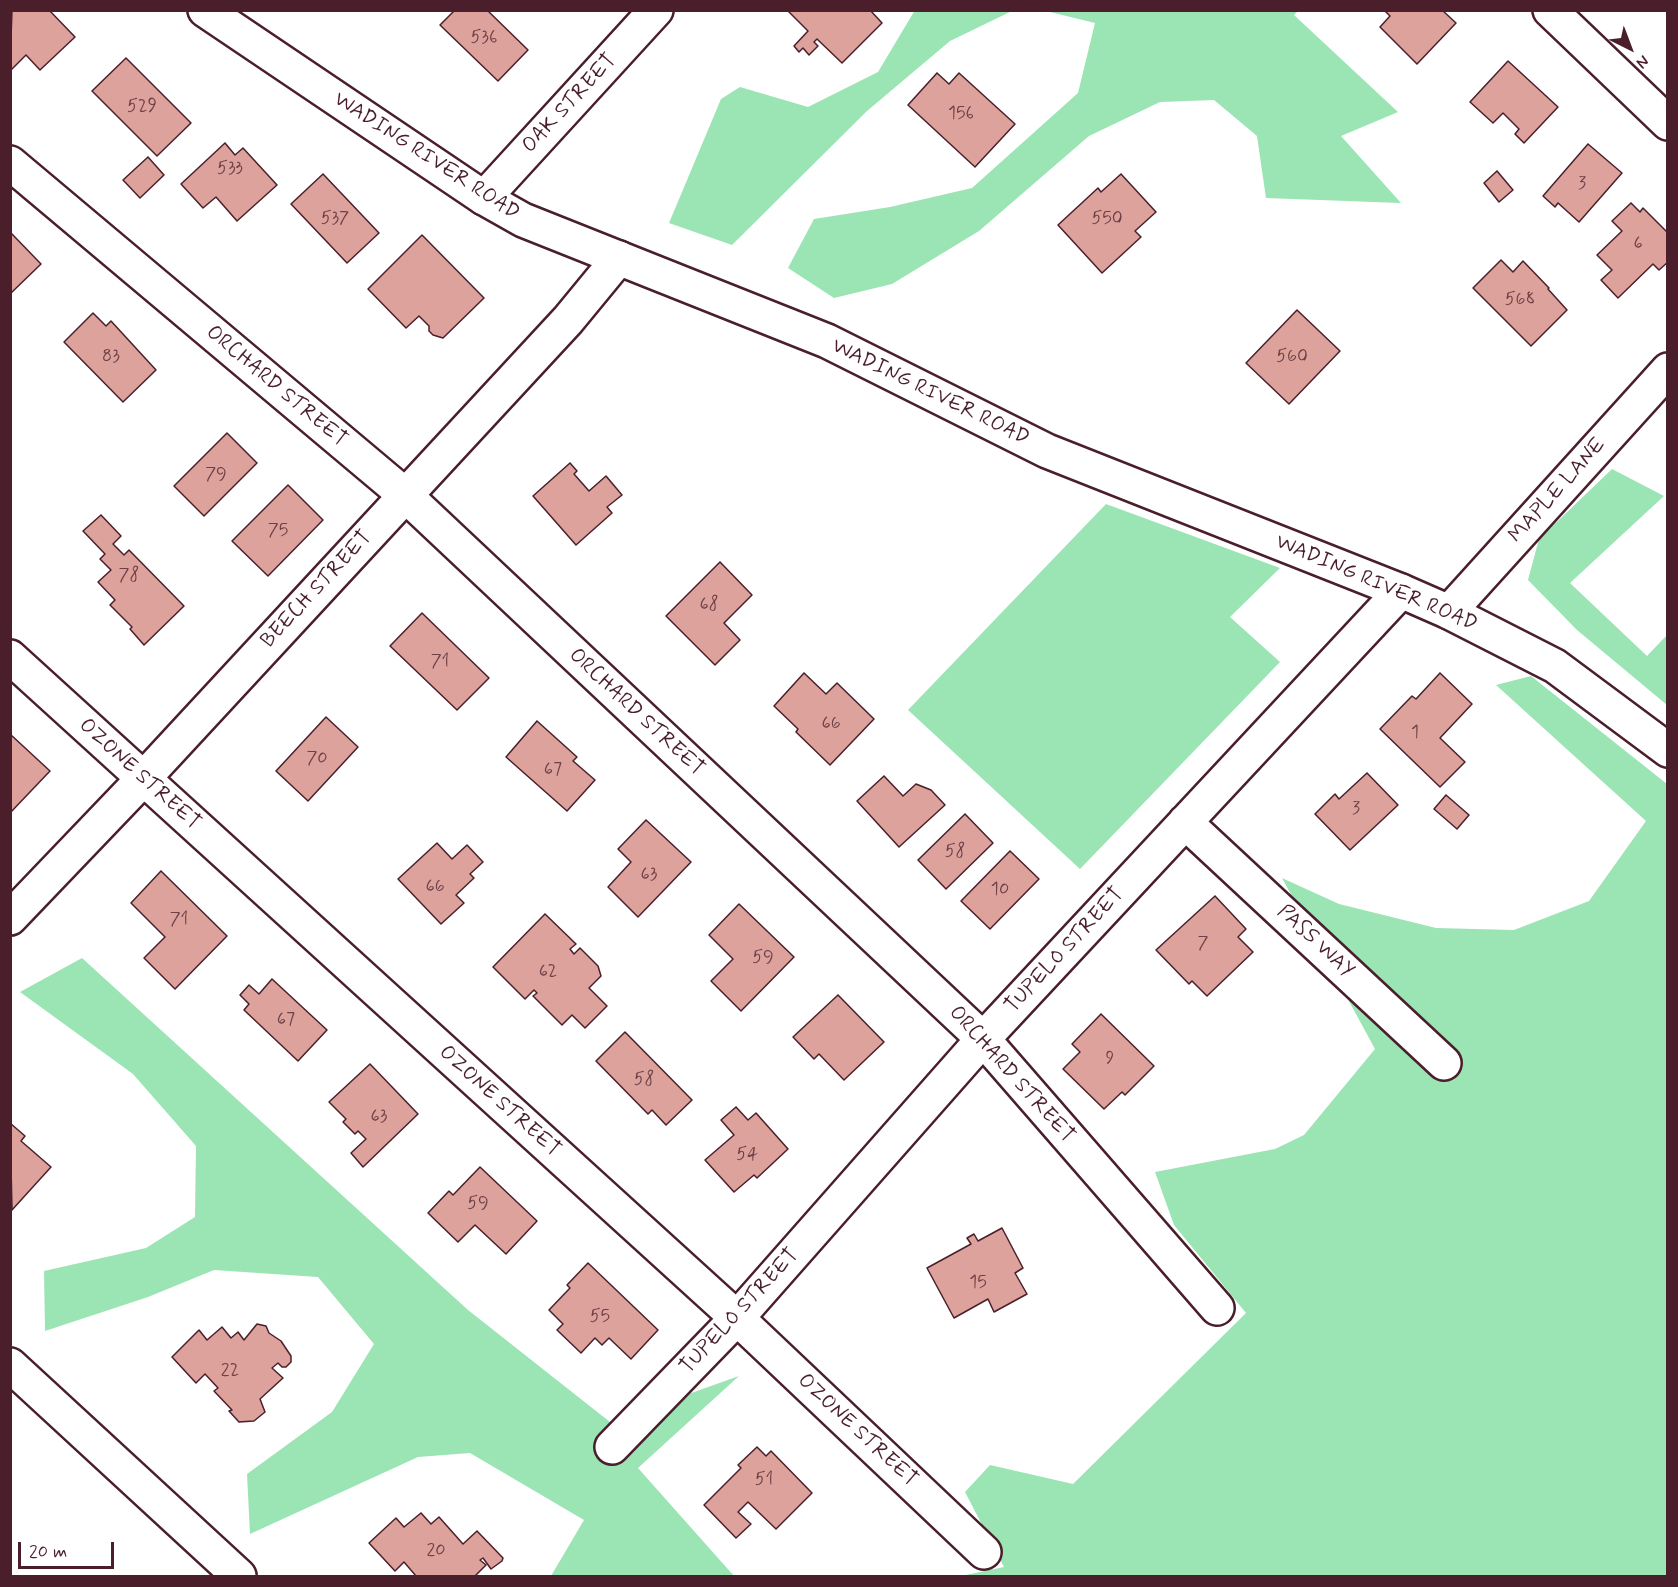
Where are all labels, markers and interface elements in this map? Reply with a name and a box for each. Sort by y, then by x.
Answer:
north arrow [1600,18,1660,78]
house number: 536 [471,27,497,49]
street label: OAK STREET [517,49,623,159]
text: N [1631,50,1653,73]
street label: WADING RIVER ROAD [328,87,524,227]
house number: 529 [127,96,157,118]
house number: 156 [948,103,974,125]
house number: 533 [217,158,243,180]
house number: 3 [1578,173,1586,195]
house number: 537 [321,208,349,230]
house number: 550 [1091,208,1123,230]
house number: 6 [1633,233,1643,255]
house number: 568 [1505,289,1535,311]
street label: ORCHARD STREET [200,321,352,453]
street label: WADING RIVER ROAD [827,334,1033,452]
house number: 83 [102,346,120,368]
house number: 560 [1276,346,1308,368]
street label: MAPLE LANE [1504,433,1612,549]
house number: 79 [205,464,227,486]
house number: 75 [268,520,288,542]
street label: BEECH STREET [256,526,378,654]
street label: WADING RIVER ROAD [1271,530,1481,638]
house number: 78 [119,565,139,587]
house number: 68 [699,594,719,616]
street label: ORCHARD STREET [563,644,709,782]
house number: 71 [431,651,449,673]
house number: 66 [821,713,841,735]
street label: OZONE STREET [73,714,205,836]
house number: 1 [1411,722,1419,744]
house number: 70 [306,748,328,770]
house number: 67 [544,759,562,781]
house number: 3 [1352,798,1360,820]
house number: 58 [945,841,965,863]
house number: 63 [641,864,657,886]
house number: 66 [425,876,445,898]
house number: 10 [991,879,1009,901]
street label: TUPELO STREET [1000,883,1130,1019]
street label: PASS WAY [1271,900,1359,984]
house number: 71 [170,909,188,931]
house number: 7 [1198,933,1208,955]
house number: 59 [752,947,774,969]
house number: 62 [539,961,557,983]
street label: ORCHARD STREET [943,1001,1079,1149]
house number: 67 [277,1009,295,1031]
street label: OZONE STREET [433,1041,565,1163]
house number: 9 [1106,1048,1114,1070]
house number: 58 [634,1069,654,1091]
house number: 63 [371,1106,387,1128]
house number: 54 [736,1144,758,1166]
house number: 59 [467,1193,489,1215]
street label: TUPELO STREET [675,1244,805,1380]
house number: 15 [969,1272,987,1294]
house number: 55 [590,1306,610,1328]
house number: 22 [221,1360,239,1382]
street label: OZONE STREET [792,1369,922,1493]
house number: 51 [755,1469,773,1491]
scale bar [21,1530,117,1568]
text: 20 m [29,1540,67,1564]
house number: 20 [426,1540,446,1562]

